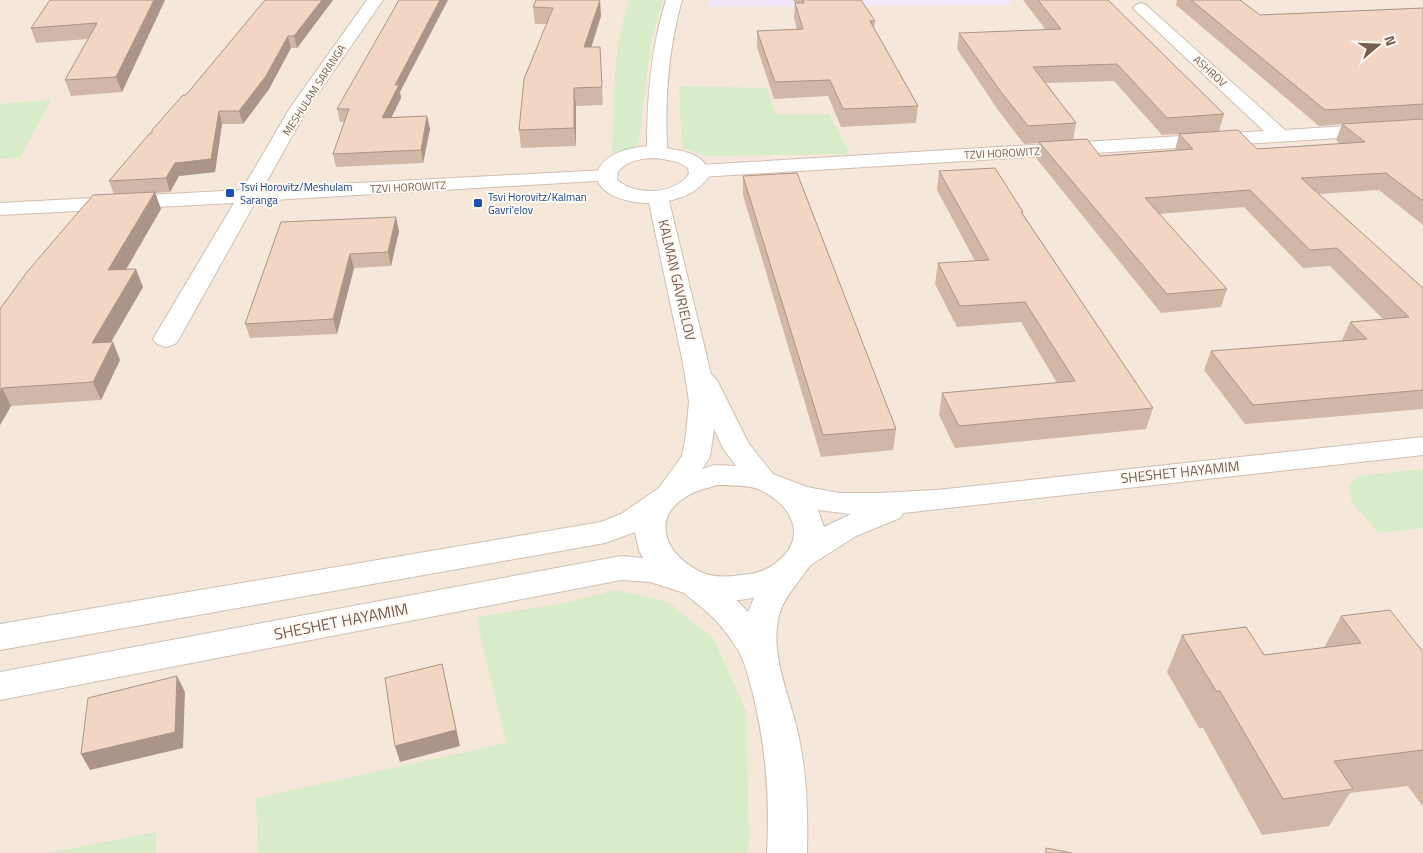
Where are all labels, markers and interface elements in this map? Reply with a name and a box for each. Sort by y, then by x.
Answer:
north arrow [1353,20,1403,70]
text: N [1379,33,1402,49]
street label: MESHULAM SARANGA [279,41,350,139]
street label: ASHROV [1190,52,1231,91]
street label: TZVI HOROWITZ [964,143,1040,163]
street label: TZVI HOROWITZ [370,177,446,197]
place label: Tsvi Horovitz/Meshulam Saranga [240,179,353,208]
marker: Tsvi Horovitz/Meshulam Saranga [224,187,236,199]
place label: Tsvi Horovitz/Kalman Gavri'elov [488,189,587,218]
marker: Tsvi Horovitz/Kalman Gavri'elov [472,197,484,209]
street label: KALMAN GAVRIELOV [653,217,702,343]
street label: SHESHET HAYAMIM [1120,455,1240,488]
street label: SHESHET HAYAMIM [272,596,410,646]

